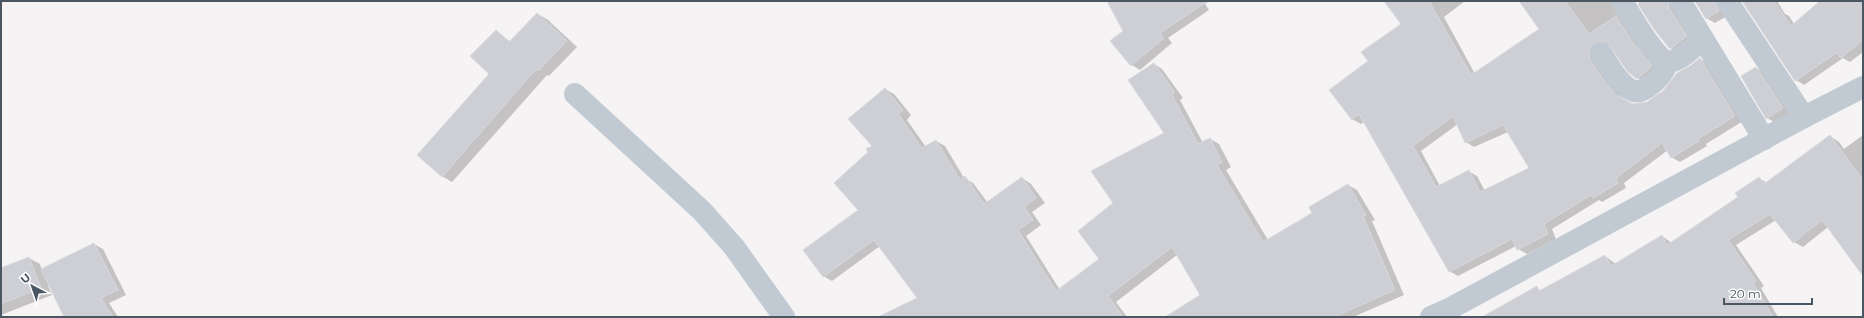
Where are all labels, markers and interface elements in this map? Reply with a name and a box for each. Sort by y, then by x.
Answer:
north arrow [12,266,52,306]
text: U [18,270,33,287]
scale bar [1724,280,1812,306]
text: 20 m [1730,286,1761,301]

